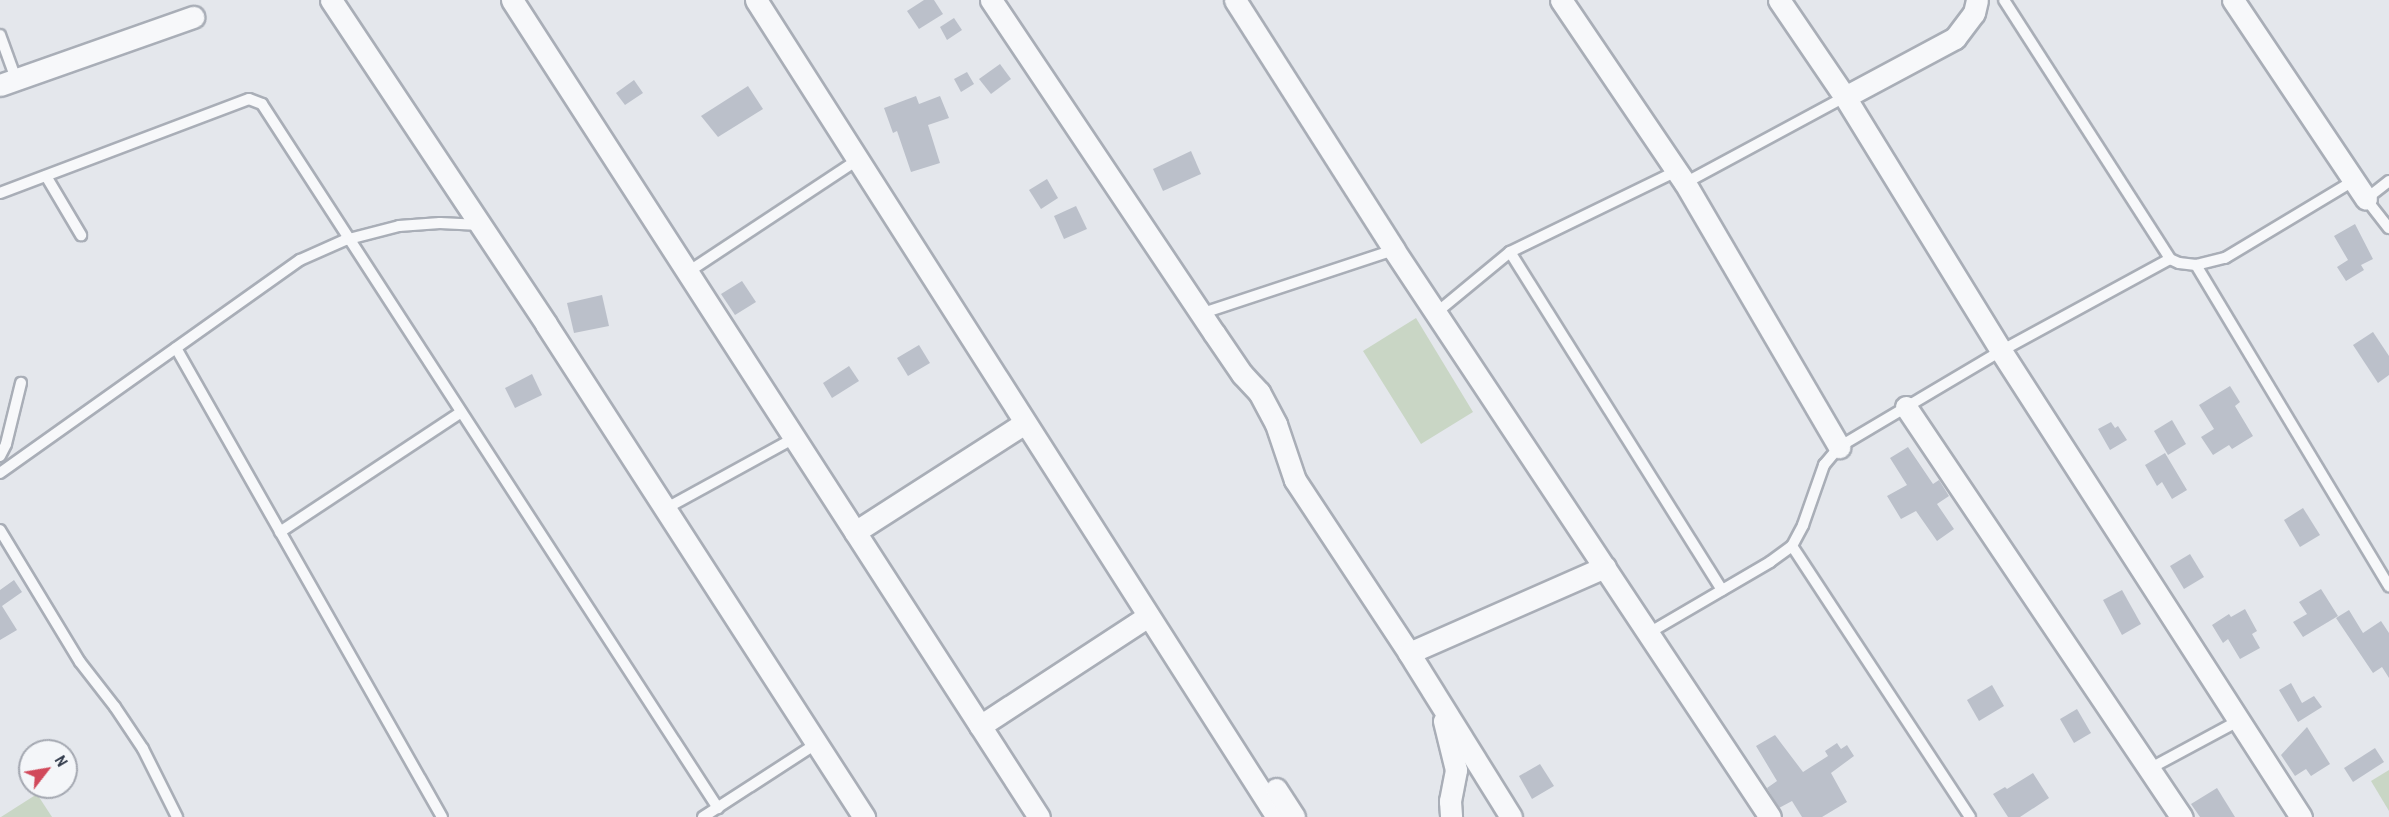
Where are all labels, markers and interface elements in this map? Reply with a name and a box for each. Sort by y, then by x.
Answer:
north arrow [18,739,78,799]
text: N [50,751,74,770]

